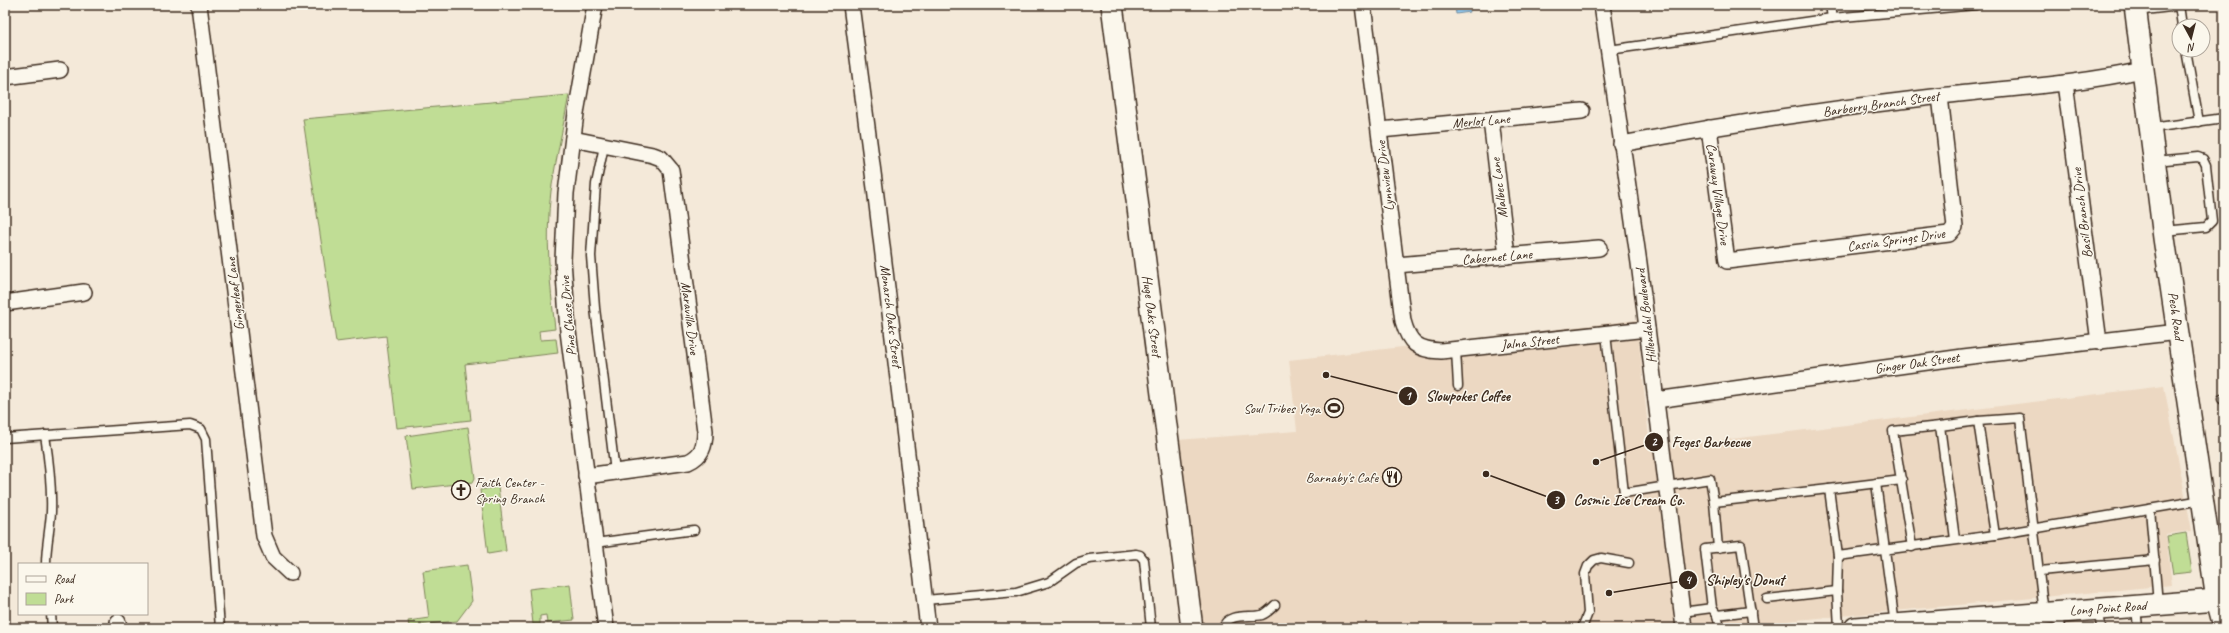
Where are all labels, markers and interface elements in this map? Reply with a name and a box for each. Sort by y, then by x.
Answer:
north arrow [2171,18,2211,58]
text: N [2186,41,2196,56]
street label: Barberry Branch Street [1822,87,1943,121]
street label: Merlot Lane [1452,110,1512,132]
street label: Lynnview Drive [1372,139,1398,212]
street label: Caraway Village Drive [1702,142,1734,247]
street label: Malbec Lane [1487,156,1511,219]
street label: Basil Branch Drive [2068,166,2096,259]
street label: Cassia Springs Drive [1846,225,1947,255]
street label: Cabernet Lane [1461,245,1534,269]
street label: Gingerleaf Lane [222,255,248,331]
street label: Monarch Oaks Street [876,264,906,371]
street label: Hillendahl Boulevard [1631,265,1660,364]
street label: Pine Chase Drive [556,274,580,357]
street label: Huge Oaks Street [1139,274,1166,360]
street label: Maravilla Drive [677,281,703,357]
street label: Pech Road [2164,291,2188,344]
street label: Jalna Street [1499,330,1561,354]
street label: Ginger Oak Street [1874,348,1962,377]
callout: Slowpokes Coffee [1398,382,1518,409]
text: Slowpokes Coffee [1426,387,1511,406]
text: 1 [1405,388,1412,404]
sports icon: Soul Tribes Yoga [1323,397,1345,419]
place label: Soul Tribes Yoga [1243,400,1321,417]
callout: Feges Barbecue [1644,428,1759,455]
text: Feges Barbecue [1672,433,1751,452]
text: 2 [1651,434,1658,450]
restaurant icon: Barnaby's Cafe [1381,466,1403,488]
place label: Barnaby's Cafe [1306,469,1379,486]
place label: Faith Center - Spring Branch [475,474,546,507]
church icon: Faith Center - Spring Branch [450,479,472,501]
callout: Cosmic Ice Cream Co. [1546,486,1693,513]
text: Cosmic Ice Cream Co. [1573,491,1686,510]
text: 3 [1553,492,1560,508]
legend [18,563,148,615]
callout: Shipley's Donut [1678,567,1792,594]
text: Road [54,571,76,587]
text: Shipley's Donut [1706,571,1787,590]
text: 4 [1685,572,1692,588]
text: Park [54,591,75,607]
street label: Long Point Road [2069,597,2149,619]

